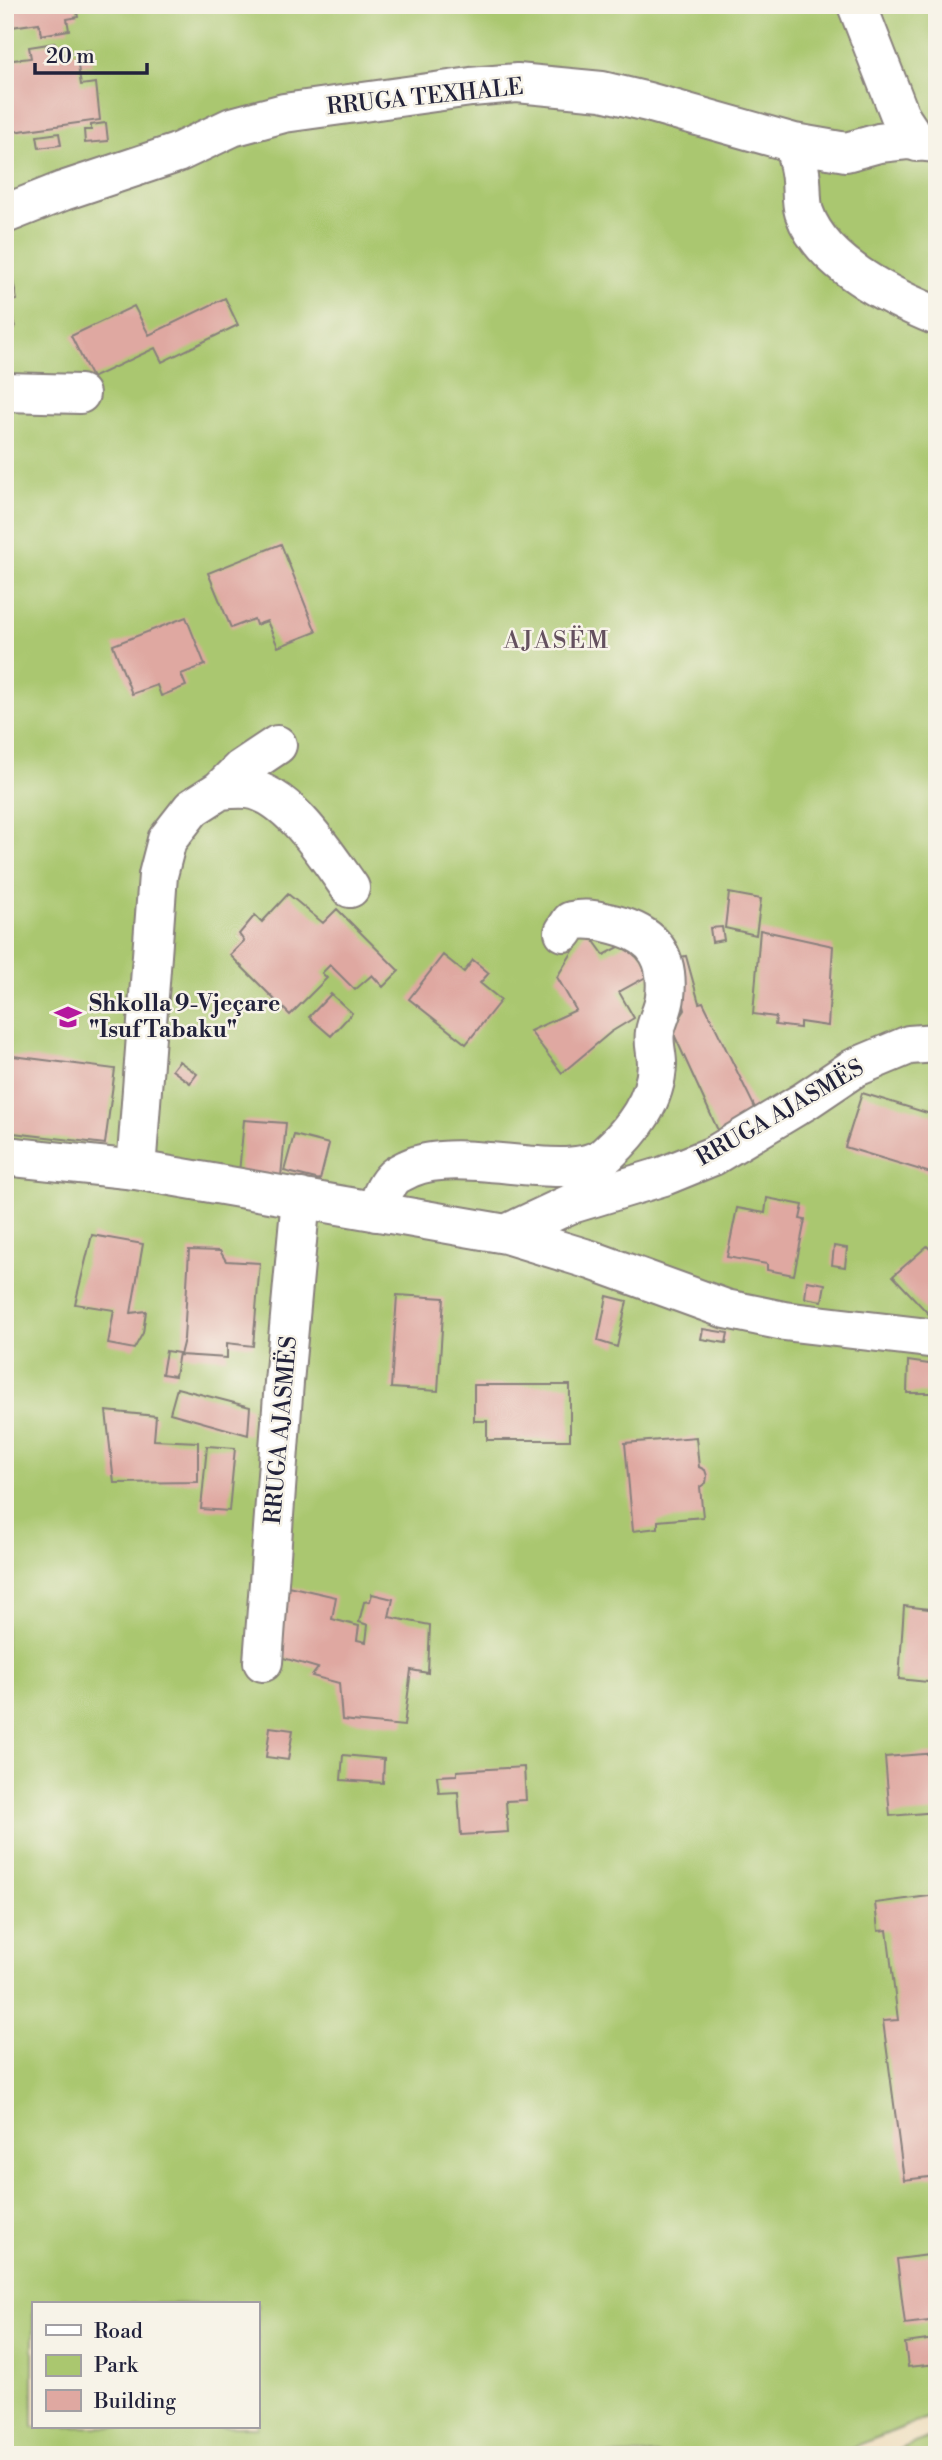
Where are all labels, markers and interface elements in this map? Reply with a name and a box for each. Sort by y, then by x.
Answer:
scale bar [35,32,147,76]
text: 20 m [46,44,95,70]
street label: RRUGA TEXHALE [325,73,525,121]
district label: AJASËM [503,625,610,656]
place label: Shkolla 9-Vjeçare "Isuf Tabaku" [89,990,280,1044]
school or university icon: Shkolla 9-Vjeçare "Isuf Tabaku" [53,1002,83,1032]
street label: RRUGA AJASMËS [690,1052,869,1172]
street label: RRUGA AJASMËS [257,1334,303,1525]
legend [32,2302,259,2428]
text: Road [94,2319,143,2345]
text: Park [94,2353,139,2379]
text: Building [93,2389,176,2415]

